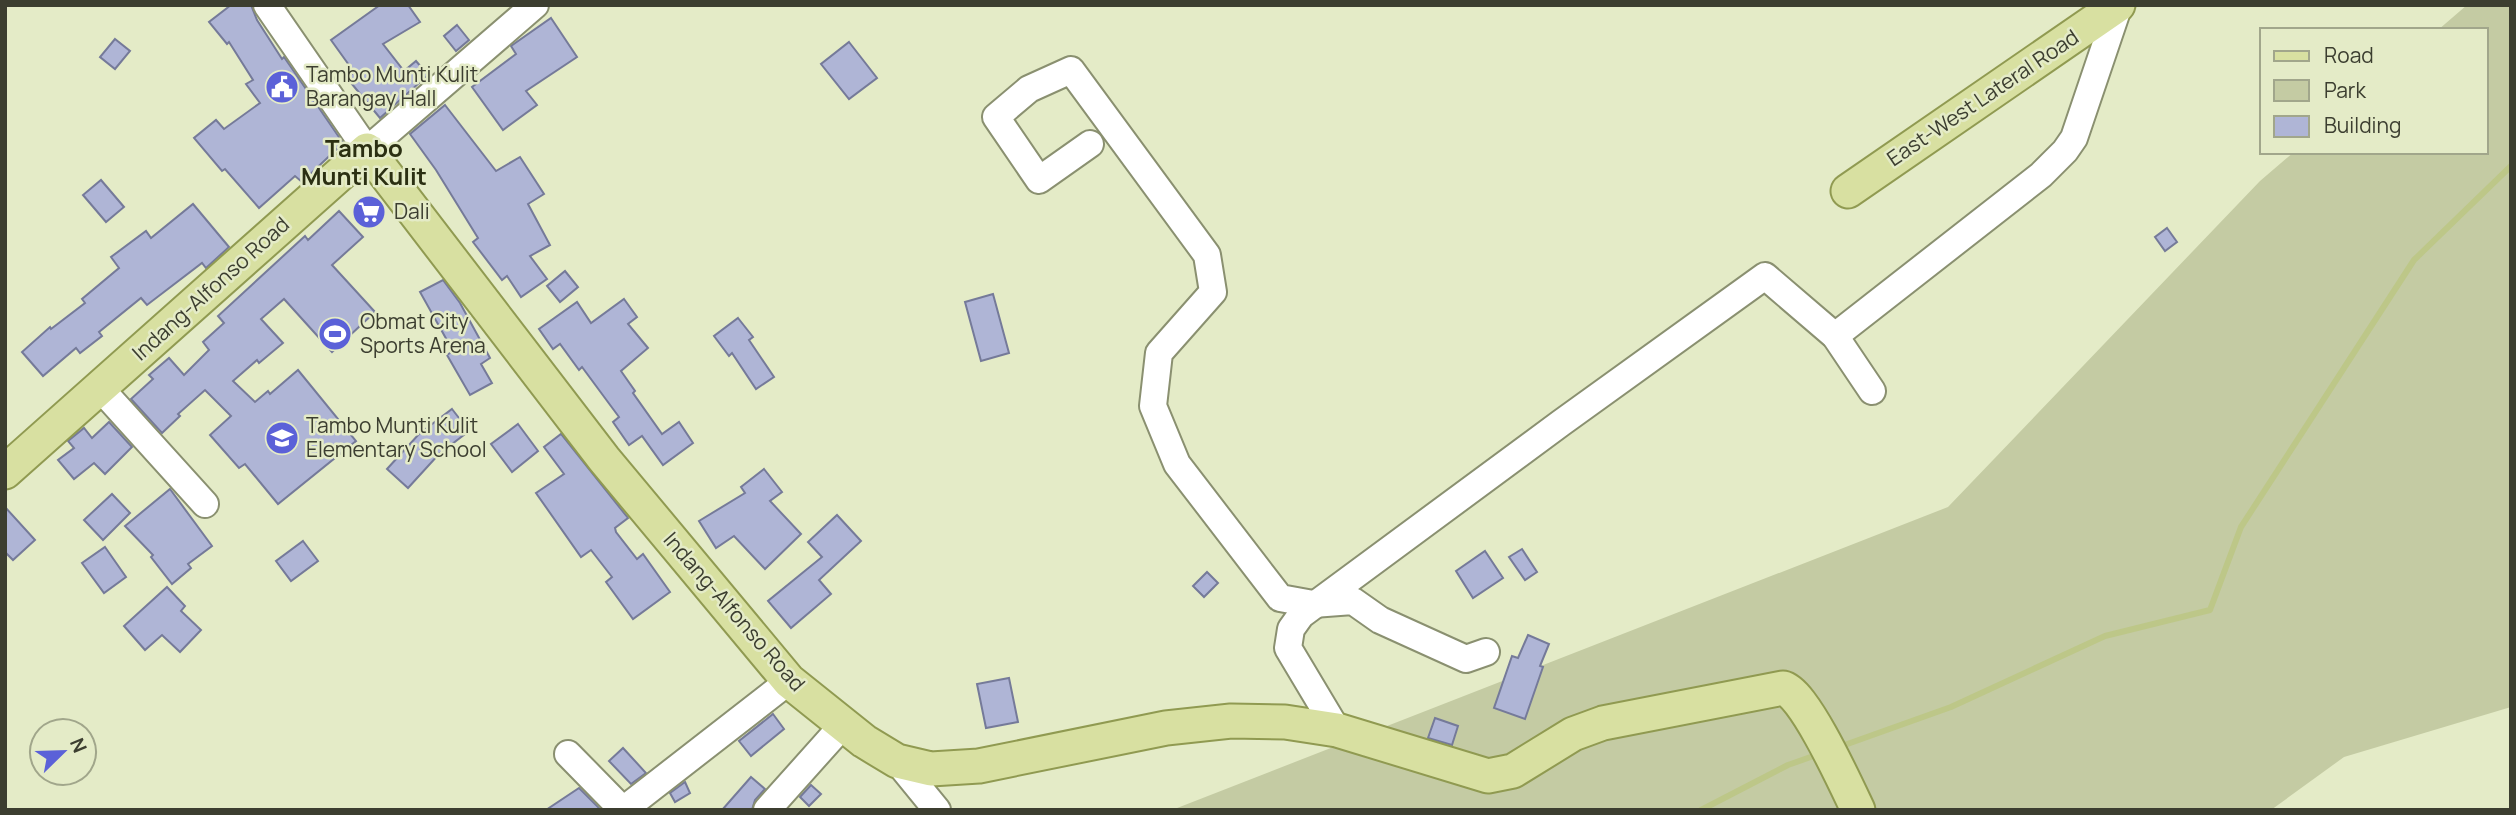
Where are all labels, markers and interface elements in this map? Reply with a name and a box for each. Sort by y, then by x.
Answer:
street label: East-West Lateral Road [1881,22,2084,172]
legend [2260,28,2488,154]
text: Road [2324,41,2374,69]
place label: Tambo Munti Kulit Barangay Hall [306,60,478,112]
public building icon: Tambo Munti Kulit Barangay Hall [263,68,301,106]
text: Park [2324,76,2366,104]
text: Building [2324,111,2401,139]
district label: Tambo Munti Kulit [301,131,427,192]
supermarket icon: Dali [350,193,388,231]
place label: Dali [394,197,430,225]
street label: Indang-Alfonso Road [126,210,295,366]
place label: Obmat City Sports Arena [360,307,486,359]
sports icon: Obmat City Sports Arena [316,315,354,353]
place label: Tambo Munti Kulit Elementary School [306,411,487,463]
school or university icon: Tambo Munti Kulit Elementary School [263,419,301,457]
street label: Indang-Alfonso Road [658,526,812,697]
north arrow [28,717,98,787]
text: N [64,734,93,757]

